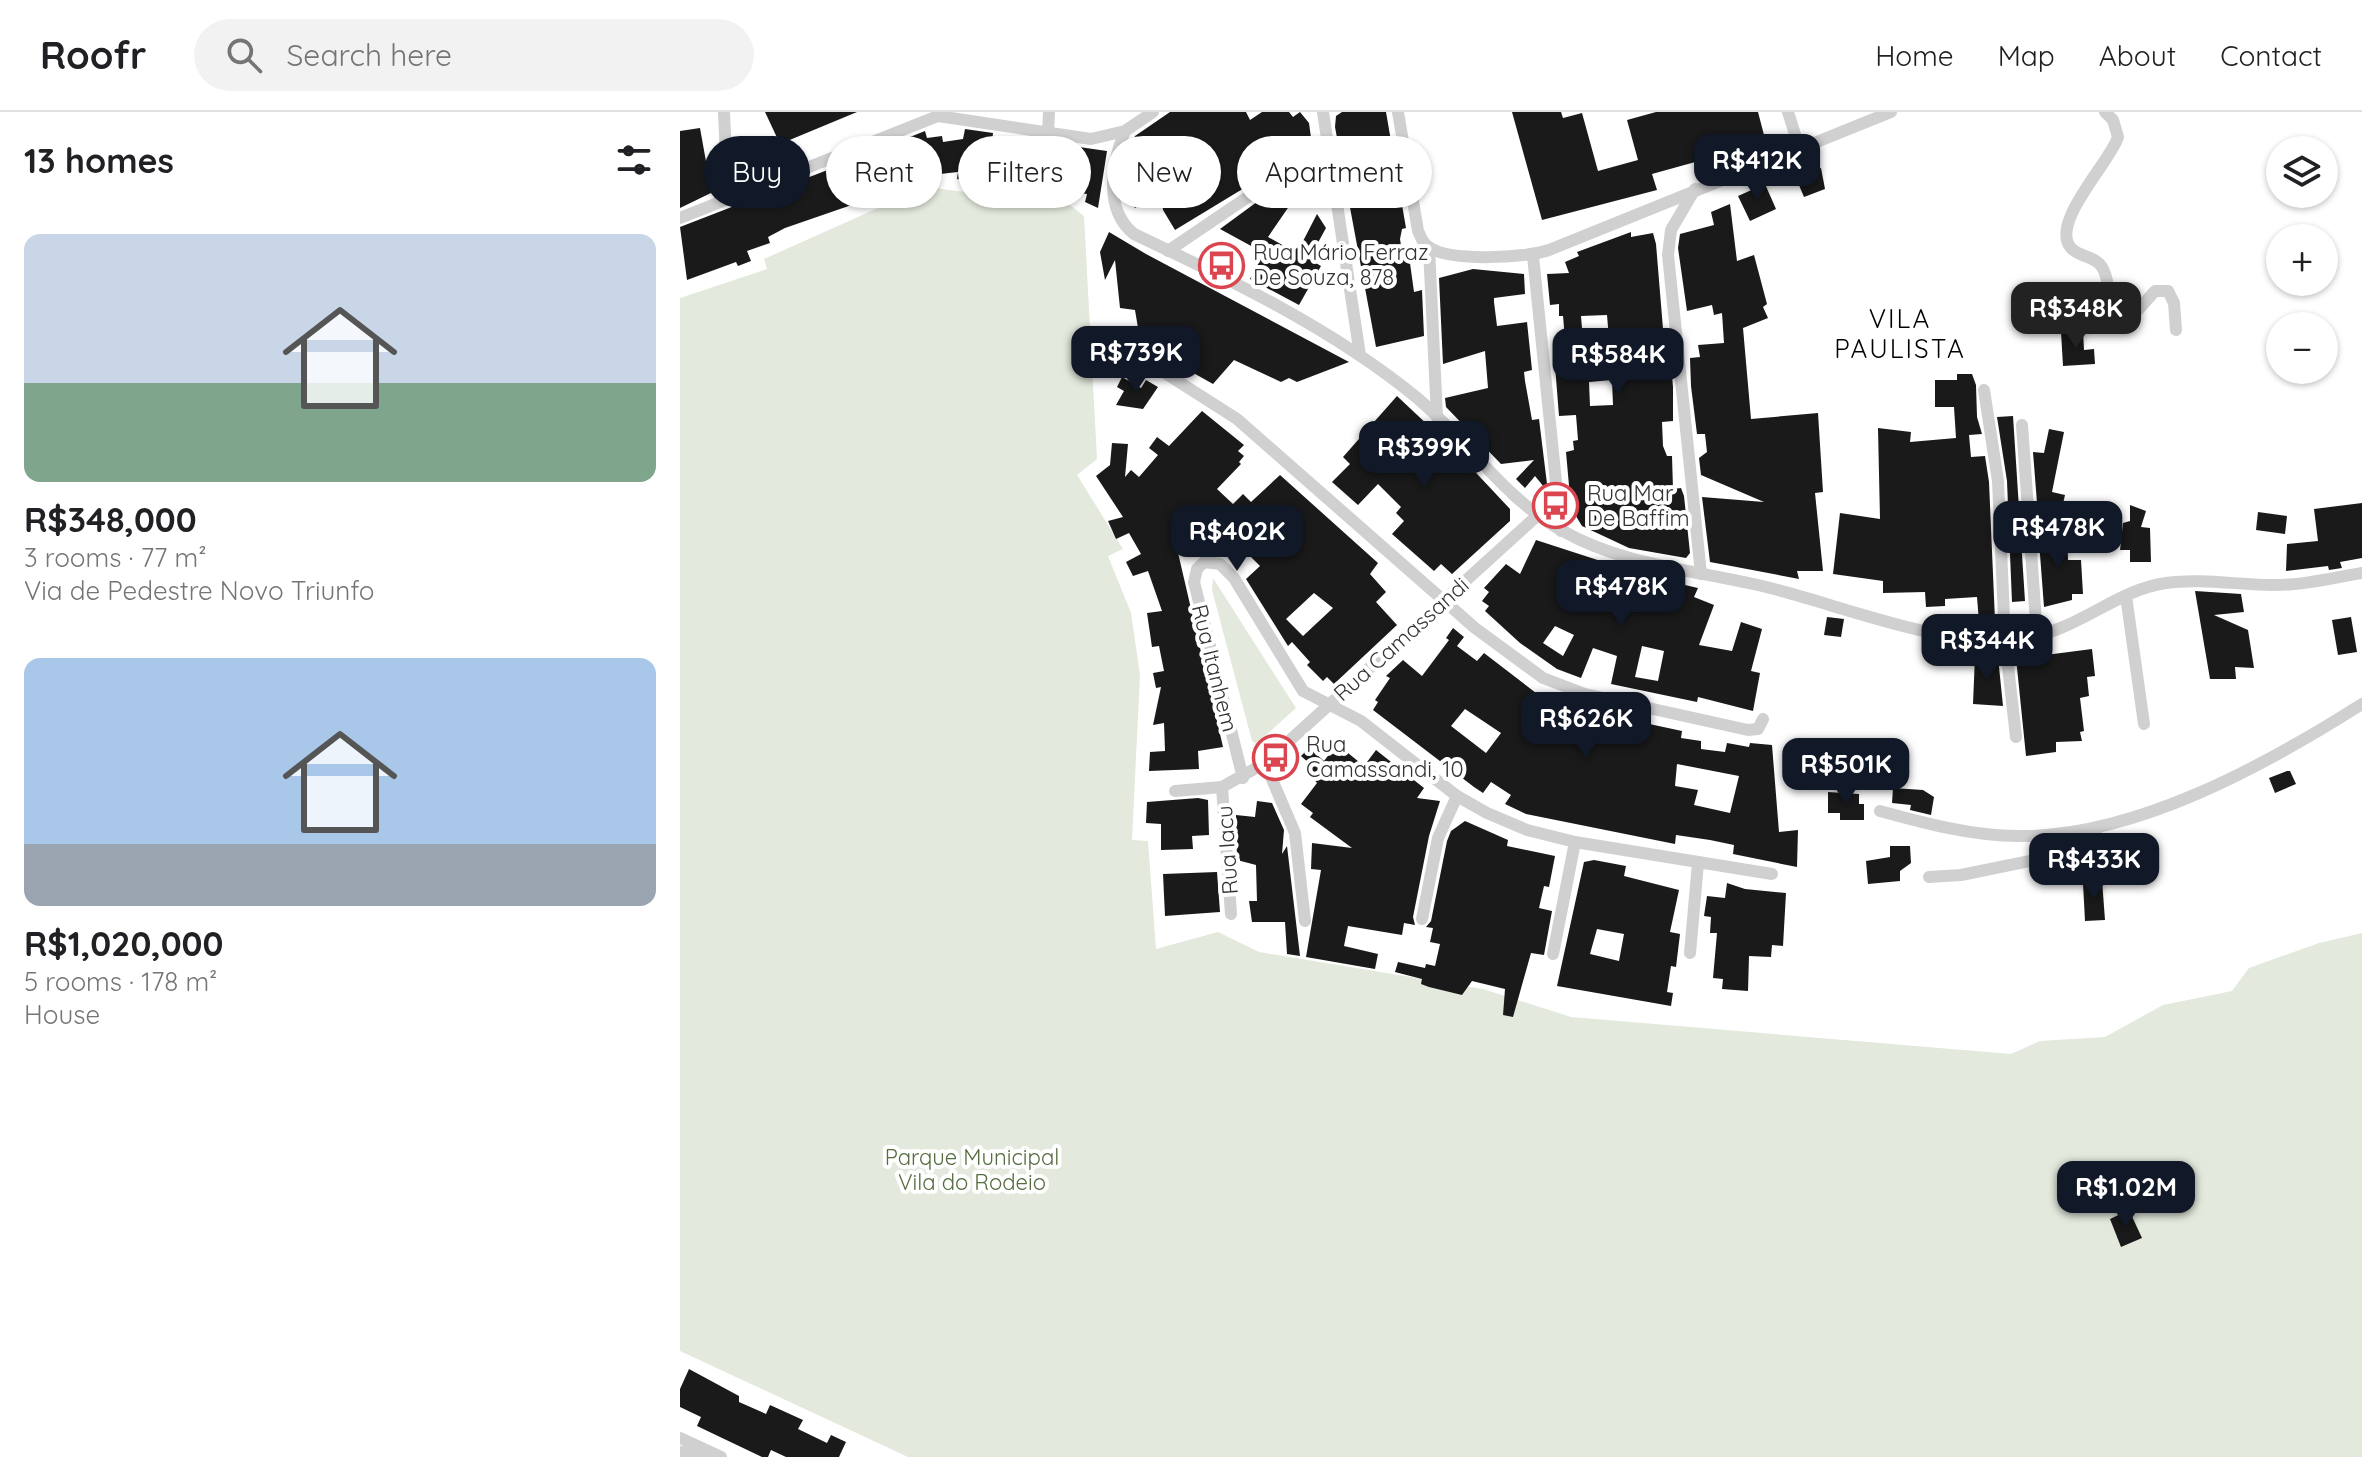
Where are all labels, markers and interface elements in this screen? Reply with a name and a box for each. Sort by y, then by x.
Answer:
search box [194,19,754,91]
text: Roofr [40,31,146,79]
icon: search [222,33,266,77]
text: Search here [286,36,452,74]
text: Home [1875,38,1954,73]
text: Map [1998,38,2055,73]
text: About [2099,38,2176,73]
text: Contact [2220,38,2322,73]
pin: R$412K [1692,134,1822,202]
chip: Buy [704,136,810,208]
chip: Rent [826,136,942,208]
chip: Filters [958,136,1091,208]
chip: New [1107,136,1221,208]
chip: Apartment [1237,136,1432,208]
map controls [2266,136,2338,384]
button: layers [2266,136,2338,208]
icon: filters [612,138,656,182]
text: 13 homes [24,139,174,182]
text: R$412K [1712,143,1802,176]
button: + [2266,224,2338,296]
place label: Rua Mário Ferraz De Souza, 878 [1253,238,1428,291]
bus stop icon: Rua Mário Ferraz De Souza, 878 [1198,241,1246,289]
pin: R$348K [2011,282,2141,350]
icon: home [268,286,412,430]
text: R$348K [2029,291,2123,324]
district label: VILA PAULISTA [1834,302,1966,365]
button: − [2266,312,2338,384]
pin: R$739K [1071,326,1201,394]
pin: R$584K [1553,328,1683,396]
text: R$739K [1089,335,1183,368]
text: R$584K [1571,337,1665,370]
pin: R$399K [1359,421,1489,489]
text: R$399K [1377,430,1471,463]
place label: Rua Mar De Baffim [1587,479,1690,532]
bus stop icon: Rua Mar De Baffim [1532,482,1580,530]
text: R$348,000 [24,498,197,541]
pin: R$478K [1993,501,2123,569]
pin: R$402K [1172,505,1302,573]
text: R$478K [2011,510,2105,543]
text: R$402K [1189,514,1285,547]
text: 3 rooms · 77 m² [24,541,206,574]
pin: R$478K [1556,560,1686,628]
text: R$478K [1574,569,1668,602]
street label: Rua Camassandi [1328,571,1474,707]
text: Via de Pedestre Novo Triunfo [24,574,374,607]
street label: Rua Itanhem [1186,601,1244,735]
pin: R$344K [1922,614,2052,682]
text: R$344K [1940,623,2034,656]
pin: R$626K [1521,692,1651,760]
text: R$626K [1539,701,1633,734]
icon: home [268,710,412,854]
place label: Rua Camassandi, 10 [1306,730,1464,783]
bus stop icon: Rua Camassandi, 10 [1251,733,1299,781]
pin: R$501K [1781,738,1911,806]
text: R$501K [1800,747,1892,780]
street label: Rua Iacu [1210,805,1244,895]
pin: R$433K [2029,833,2159,901]
text: R$433K [2047,842,2141,875]
text: R$1,020,000 [24,922,223,965]
text: 5 rooms · 178 m² [24,965,217,998]
text: House [24,998,100,1031]
park label: Parque Municipal Vila do Rodeio [885,1143,1059,1196]
pin: R$1.02M [2052,1161,2200,1229]
text: R$1.02M [2075,1170,2177,1203]

